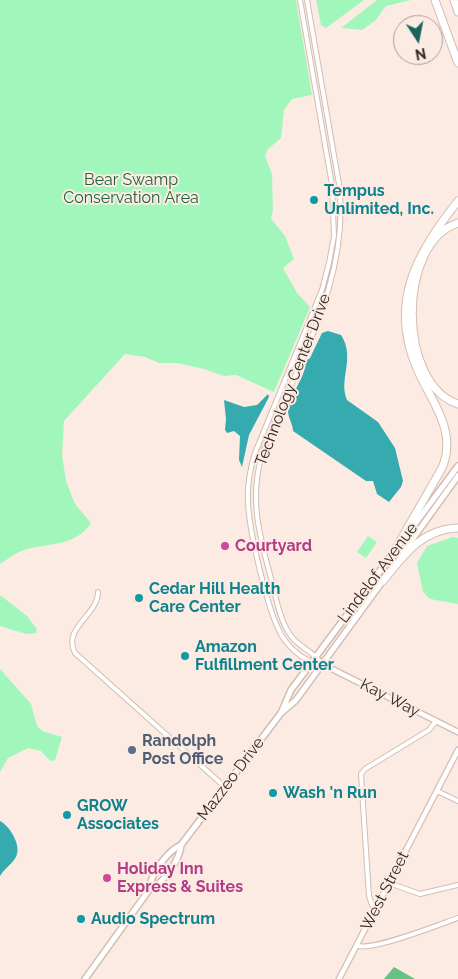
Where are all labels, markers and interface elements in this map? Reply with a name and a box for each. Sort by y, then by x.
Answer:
north arrow [393,15,443,65]
text: N [414,45,427,63]
park label: Bear Swamp Conservation Area [63,170,199,208]
place label: Tempus Unlimited, Inc. [324,181,434,219]
marker: Tempus Unlimited, Inc. [308,194,320,206]
street label: Technology Center Drive [251,291,335,469]
street label: Lindelof Avenue [334,519,422,627]
place label: Courtyard [235,536,312,556]
marker: Courtyard [219,540,231,552]
place label: Cedar Hill Health Care Center [149,579,280,617]
marker: Cedar Hill Health Care Center [133,592,145,604]
place label: Amazon Fulfillment Center [195,637,334,675]
marker: Amazon Fulfillment Center [179,650,191,662]
street label: Kay Way [357,675,423,721]
place label: Randolph Post Office [142,731,223,769]
street label: Mazzeo Drive [193,734,269,824]
marker: Randolph Post Office [126,744,138,756]
place label: Wash 'n Run [283,783,377,803]
marker: Wash 'n Run [267,787,279,799]
place label: GROW Associates [77,796,159,834]
marker: GROW Associates [61,809,73,821]
street label: West Street [357,848,413,934]
place label: Holiday Inn Express & Suites [117,859,243,897]
marker: Holiday Inn Express & Suites [101,872,113,884]
place label: Audio Spectrum [91,909,215,929]
marker: Audio Spectrum [75,913,87,925]

